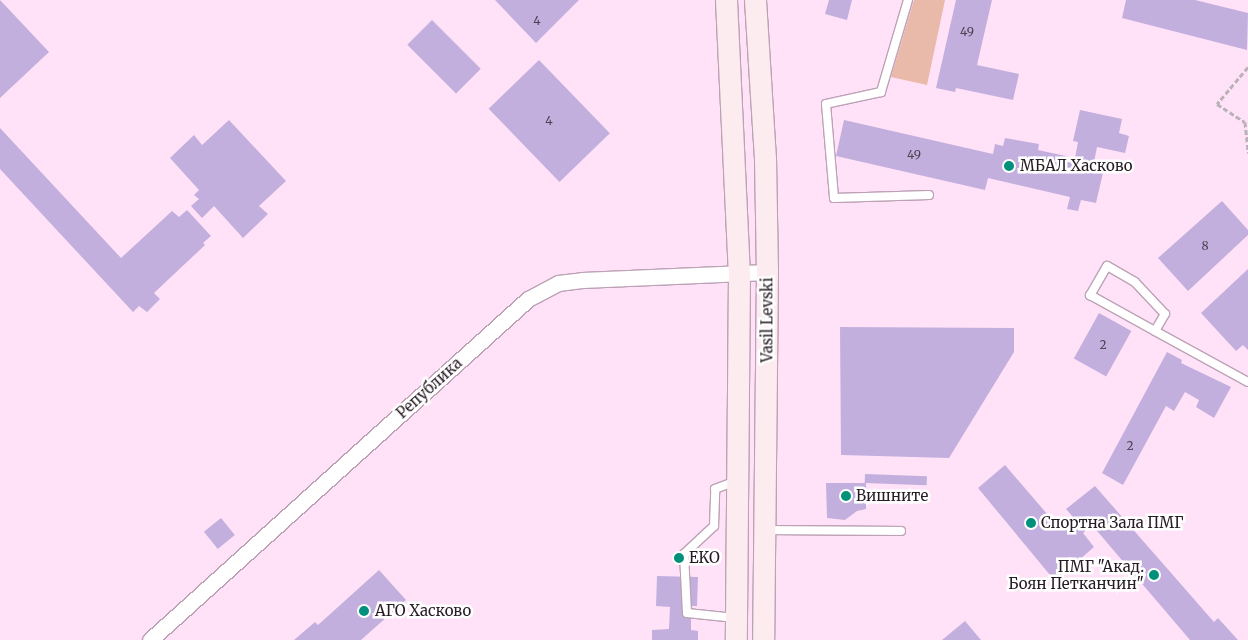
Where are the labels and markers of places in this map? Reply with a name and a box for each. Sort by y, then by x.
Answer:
place label: МБАЛ Хасково [1020,157,1132,175]
marker: МБАЛ Хасково [1002,159,1016,173]
place label: Вишните [856,487,928,505]
marker: Вишните [840,490,852,502]
place label: Спортна Зала ПМГ [1041,514,1183,532]
marker: Спортна Зала ПМГ [1025,517,1037,529]
place label: EKO [689,549,720,567]
marker: EKO [673,552,685,564]
place label: ПМГ "Акад. Боян Петканчин" [1008,557,1144,592]
marker: ПМГ "Акад. Боян Петканчин" [1148,569,1160,581]
place label: АГО Хасково [375,602,471,620]
marker: АГО Хасково [357,604,371,618]

